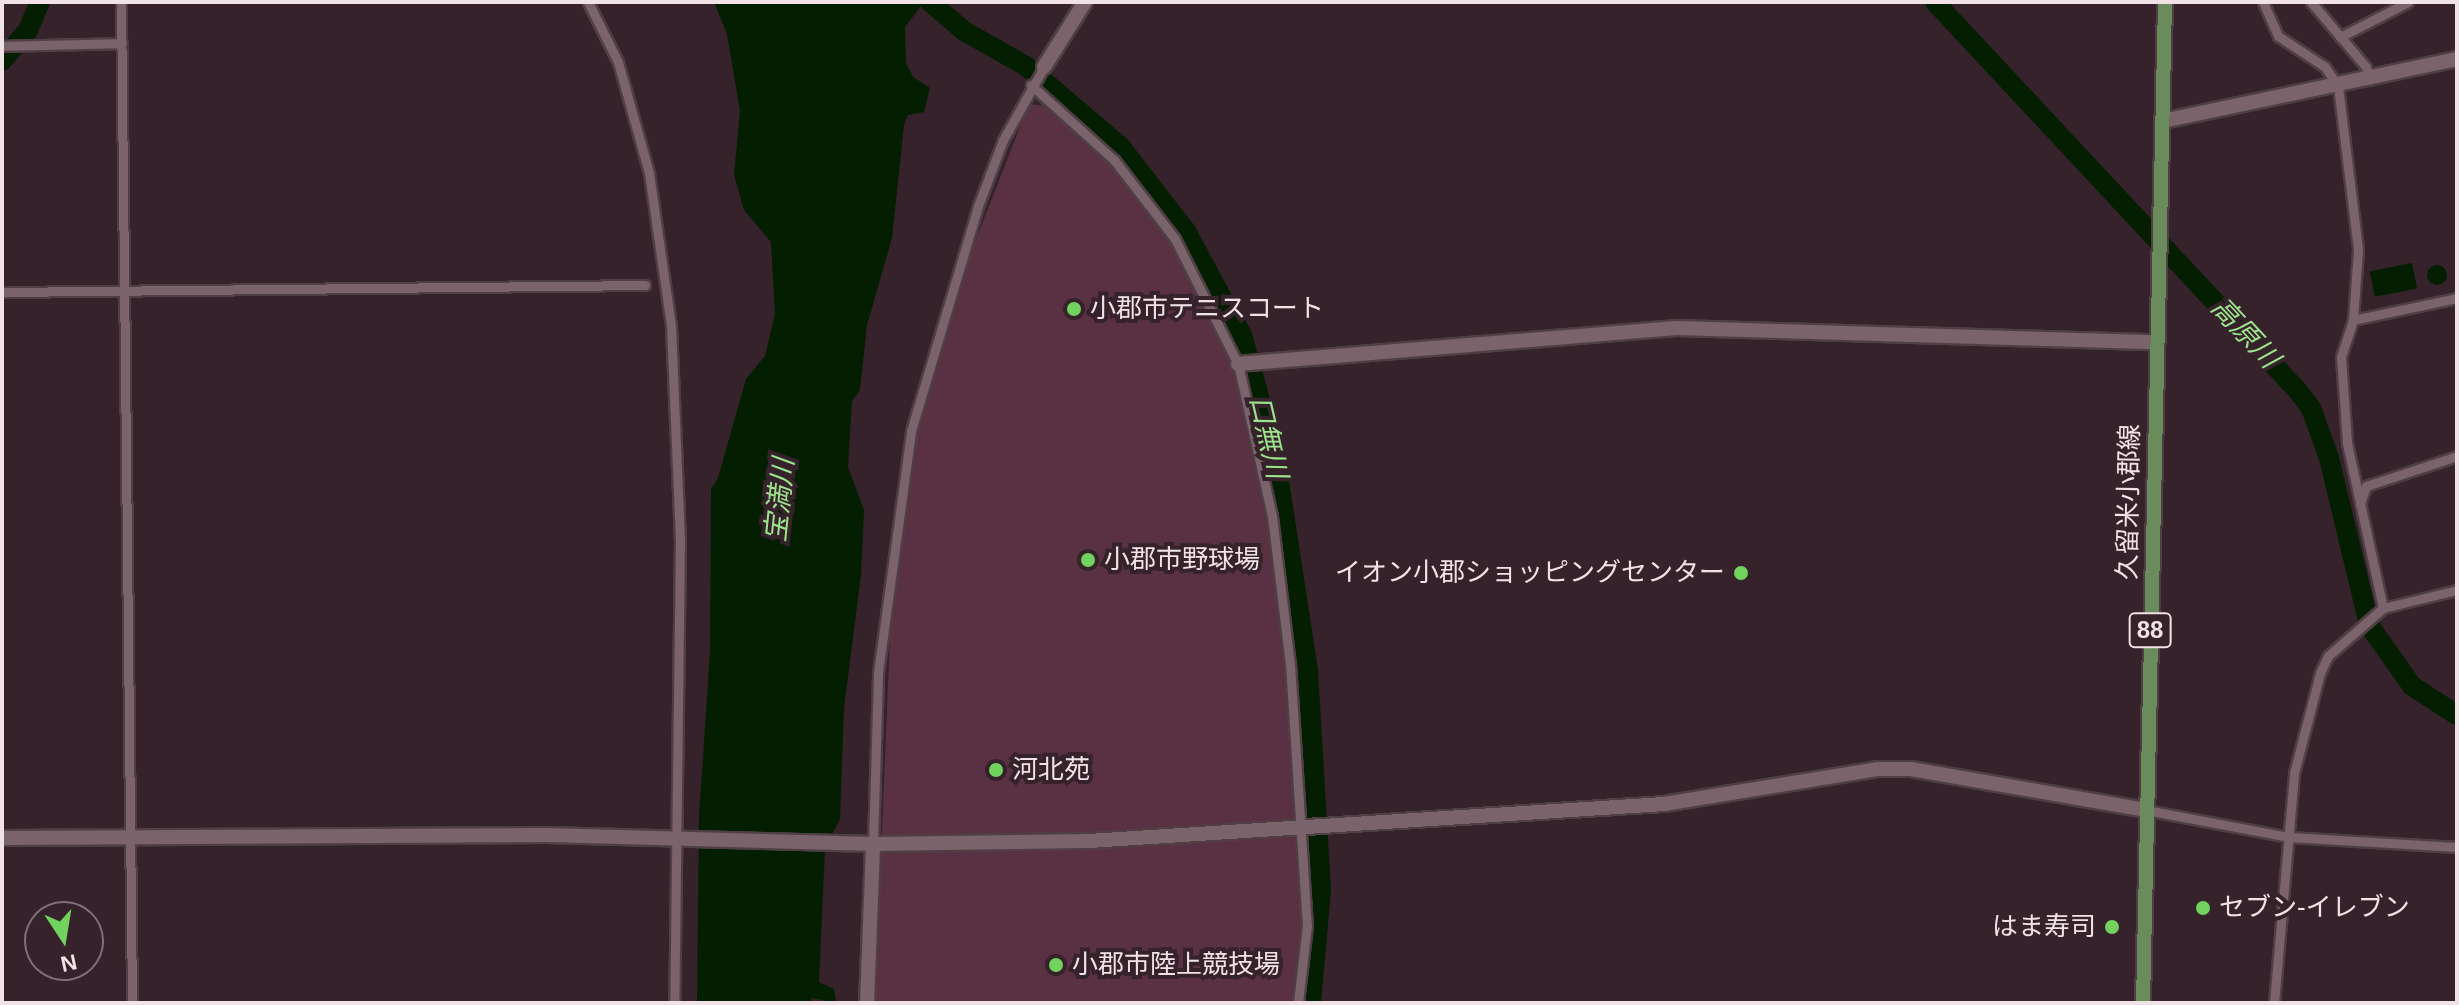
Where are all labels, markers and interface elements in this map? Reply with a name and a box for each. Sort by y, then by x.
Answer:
water label: 高原川 [2204,291,2286,375]
place label: 小郡市テニスコート [1090,293,1324,325]
marker: 小郡市テニスコート [1065,300,1083,318]
water label: 口無川 [1242,392,1294,482]
street label: 久留米小郡線 [2112,424,2146,580]
water label: 宝満川 [759,456,801,544]
place label: 小郡市野球場 [1104,544,1260,576]
marker: 小郡市野球場 [1079,551,1097,569]
place label: イオン小郡ショッピングセンター [1335,557,1725,589]
marker: イオン小郡ショッピングセンター [1732,564,1750,582]
road number: 88 [2128,610,2172,650]
place label: 河北苑 [1012,754,1090,786]
marker: 河北苑 [987,761,1005,779]
place label: セブン-イレブン [2219,892,2410,924]
marker: セブン-イレブン [2194,899,2212,917]
north arrow [24,901,104,981]
place label: はま寿司 [1992,911,2096,943]
marker: はま寿司 [2103,918,2121,936]
text: N [58,949,79,977]
place label: 小郡市陸上競技場 [1072,949,1280,981]
marker: 小郡市陸上競技場 [1047,956,1065,974]

